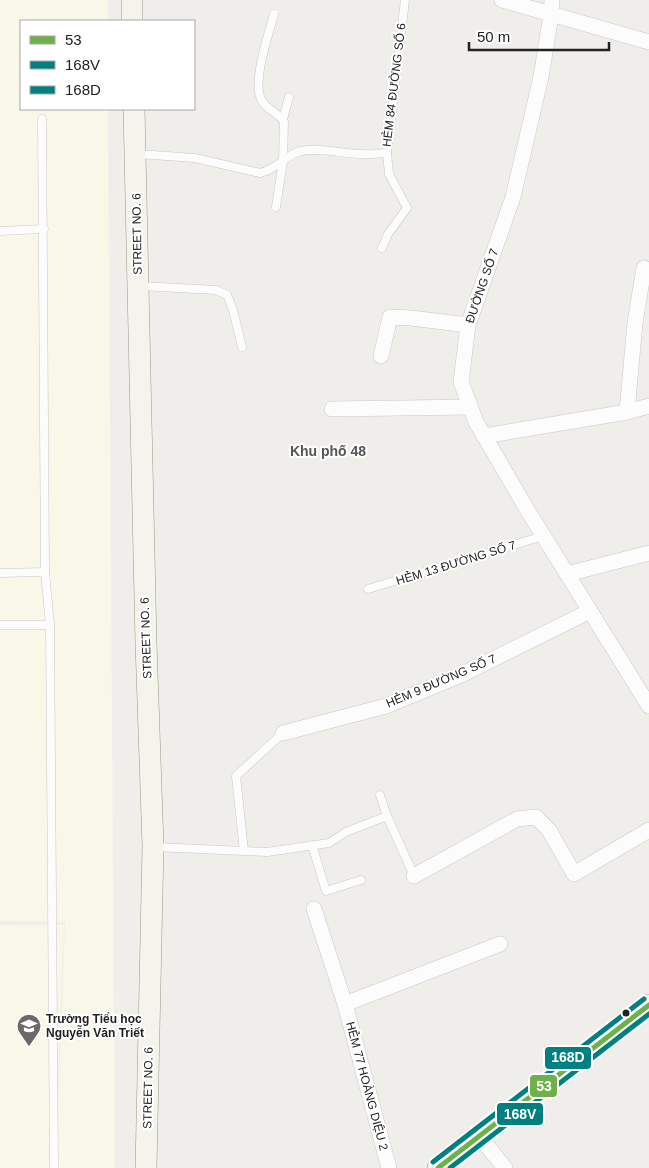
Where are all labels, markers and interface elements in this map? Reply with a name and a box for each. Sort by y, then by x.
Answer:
legend [20,20,195,110]
scale bar [469,20,609,52]
street label: HẺM 84 ĐƯỜNG SỐ 6 [378,22,409,148]
text: 50 m [477,28,510,45]
text: 53 [65,31,82,48]
text: 168V [65,56,100,73]
text: 168D [65,81,101,98]
street label: STREET NO. 6 [129,193,145,275]
street label: ĐƯỜNG SỐ 7 [462,246,501,325]
district label: Khu phố 48 [290,443,366,459]
street label: HẺM 13 ĐƯỜNG SỐ 7 [394,537,518,588]
street label: STREET NO. 6 [138,597,154,679]
street label: HẺM 9 ĐƯỜNG SỐ 7 [384,650,498,710]
unlabelled marker [621,1008,631,1018]
place label: Trường Tiểu học Nguyễn Văn Triết [46,1012,144,1040]
school or university icon: Trường Tiểu học Nguyễn Văn Triết [16,1013,42,1047]
street label: HẺM 77 HOÀNG DIỆU 2 [343,1020,392,1152]
line badge: 168D [544,1046,592,1070]
street label: STREET NO. 6 [140,1047,156,1129]
text: 168D [551,1049,585,1065]
line badge: 53 [529,1074,558,1098]
text: 53 [536,1078,552,1094]
line badge: 168V [496,1102,544,1126]
text: 168V [504,1106,537,1122]

